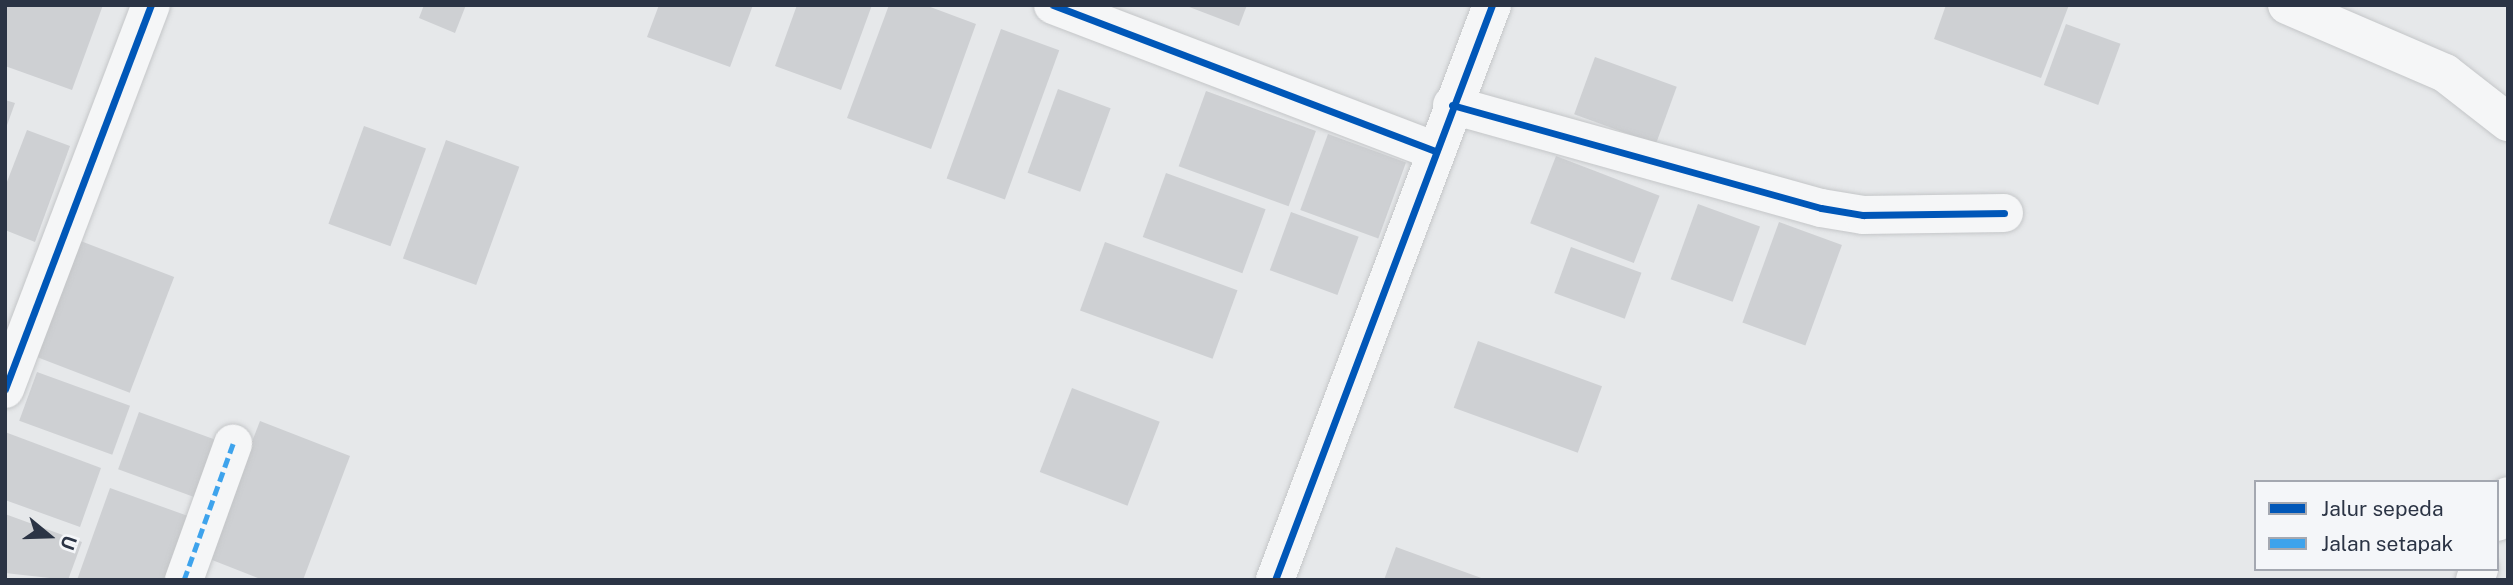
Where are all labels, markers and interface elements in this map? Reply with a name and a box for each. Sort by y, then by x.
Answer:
legend [2254,480,2499,571]
text: Jalur sepeda [2321,496,2444,521]
north arrow [14,501,84,571]
text: Jalan setapak [2321,531,2453,556]
text: U [56,533,81,553]

